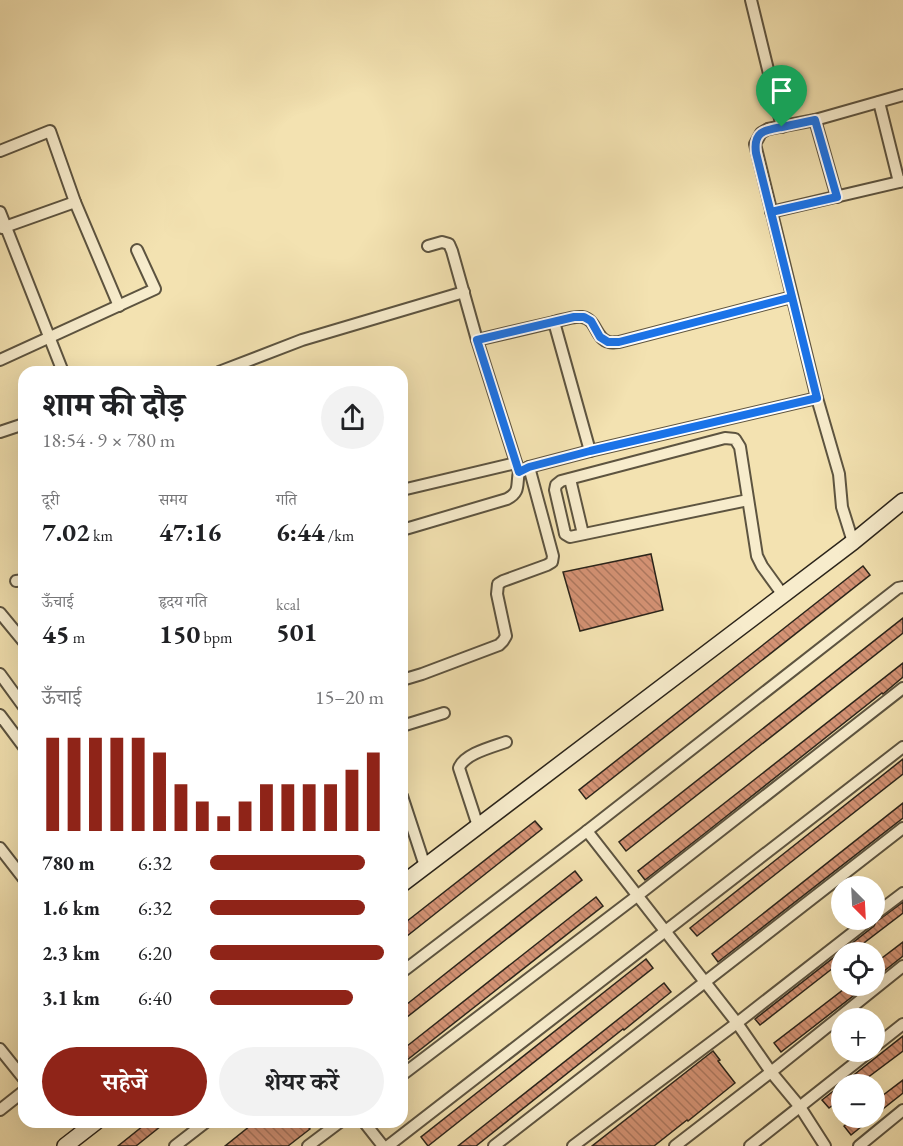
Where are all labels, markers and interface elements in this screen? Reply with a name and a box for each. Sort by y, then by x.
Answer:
pin [756,65,807,127]
icon: arrive [765,74,798,107]
text: शाम की दौड़ [42,383,185,426]
button: share [321,386,384,449]
text: 18:54 · 9 × 780 m [42,427,175,453]
text: दूरी [42,489,59,510]
text: समय [159,489,187,510]
text: गति [276,489,297,510]
text: 7.02 [42,515,90,549]
text: 47:16 [159,515,221,549]
text: 6:44 [276,515,325,549]
text: km [90,525,113,546]
text: /km [325,525,354,546]
text: ऊँचाई [42,591,74,612]
text: हृदय गति [159,591,207,612]
text: kcal [276,594,300,615]
text: 501 [276,615,317,649]
text: 45 [42,617,70,651]
text: 150 [159,617,200,651]
text: m [70,627,85,648]
text: bpm [200,627,232,648]
text: ऊँचाई [42,684,81,710]
text: 15–20 m [315,684,384,710]
text: 780 m [42,850,95,876]
text: 6:32 [138,850,172,876]
north arrow [831,876,885,930]
map controls [831,876,885,1128]
text: 1.6 km [42,895,100,921]
text: 6:32 [138,895,172,921]
text: 2.3 km [42,940,100,966]
text: 6:20 [138,940,172,966]
button: locate [831,942,885,996]
text: 3.1 km [42,985,100,1011]
text: 6:40 [138,985,172,1011]
button: + [831,1008,885,1062]
button: सहेजें [42,1047,207,1116]
button: शेयर करें [219,1047,384,1116]
button: − [831,1074,885,1128]

